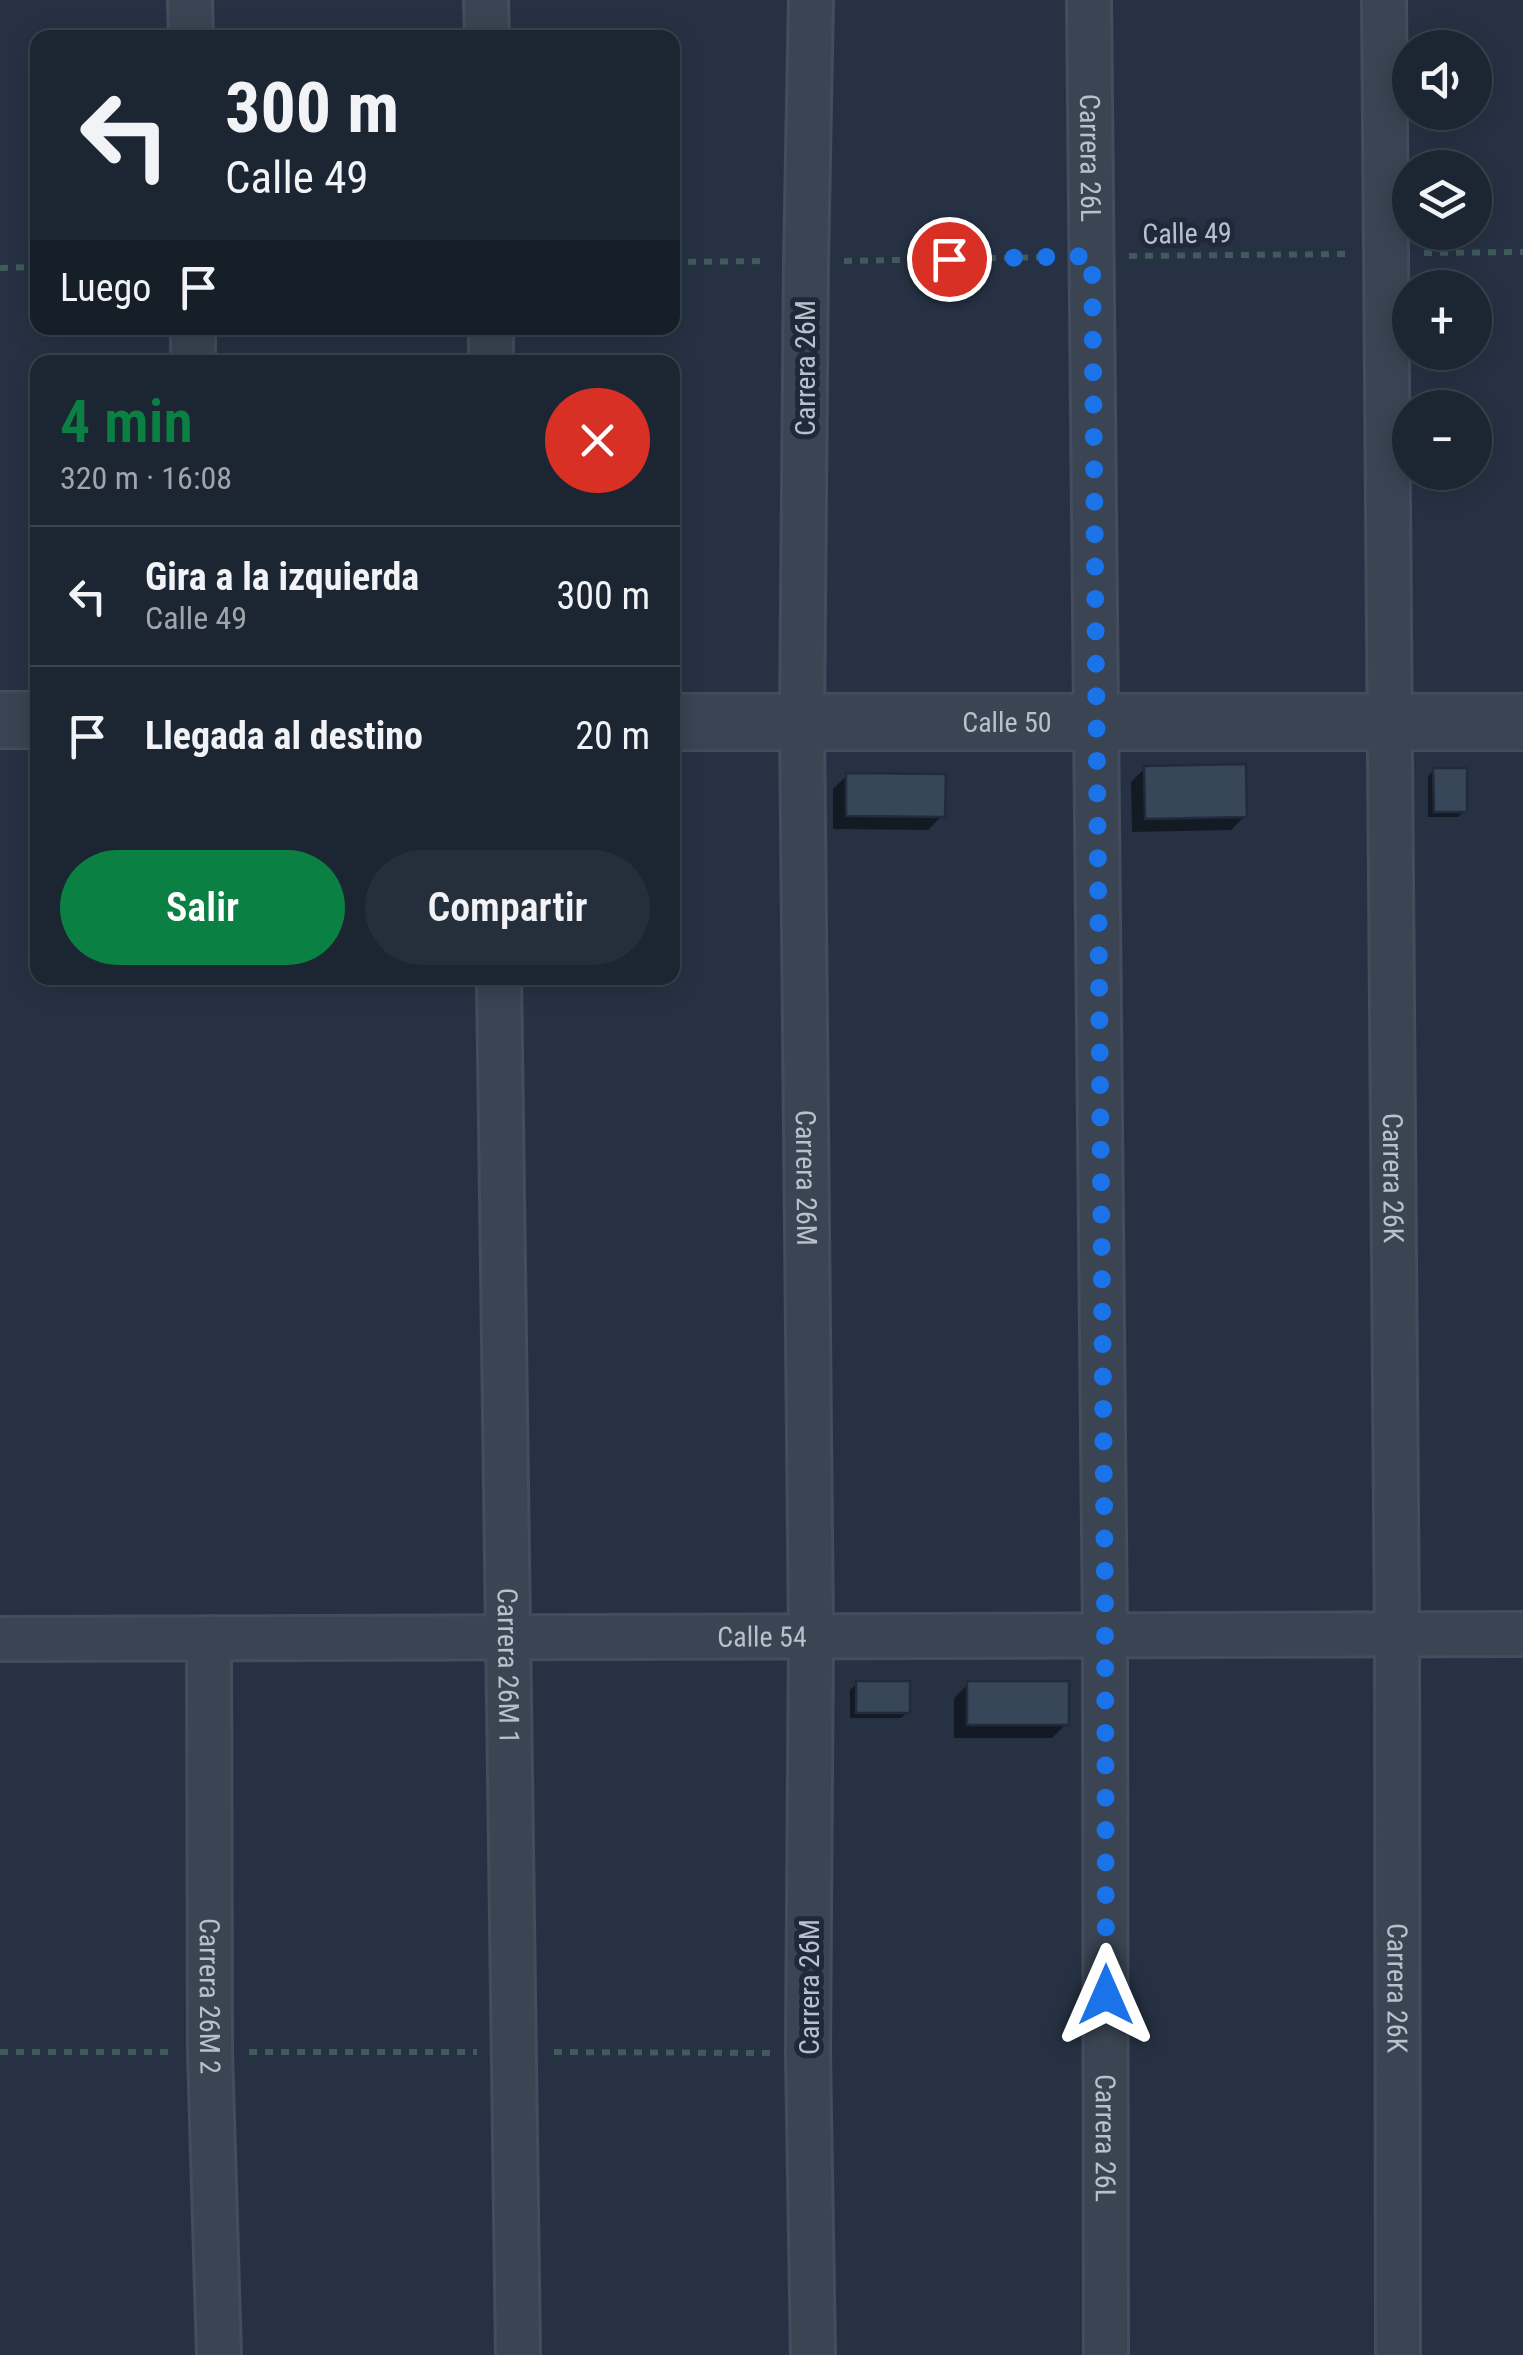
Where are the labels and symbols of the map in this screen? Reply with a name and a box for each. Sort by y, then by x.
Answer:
street label: Carrera 26L [1073,94,1107,222]
street label: Calle 49 [1142,216,1232,251]
pin [907,217,992,302]
street label: Carrera 26M [789,300,822,436]
street label: Calle 50 [962,706,1052,739]
street label: Carrera 26M [789,1110,823,1246]
street label: Carrera 26K [1376,1113,1410,1244]
street label: Carrera 26M 1 [490,1588,526,1744]
street label: Calle 54 [717,1620,807,1654]
street label: Carrera 26M 2 [193,1918,227,2075]
street label: Carrera 26M [793,1919,826,2055]
street label: Carrera 26K [1380,1923,1414,2054]
position arrow [1054,1943,1158,2047]
street label: Carrera 26L [1089,2074,1122,2202]

